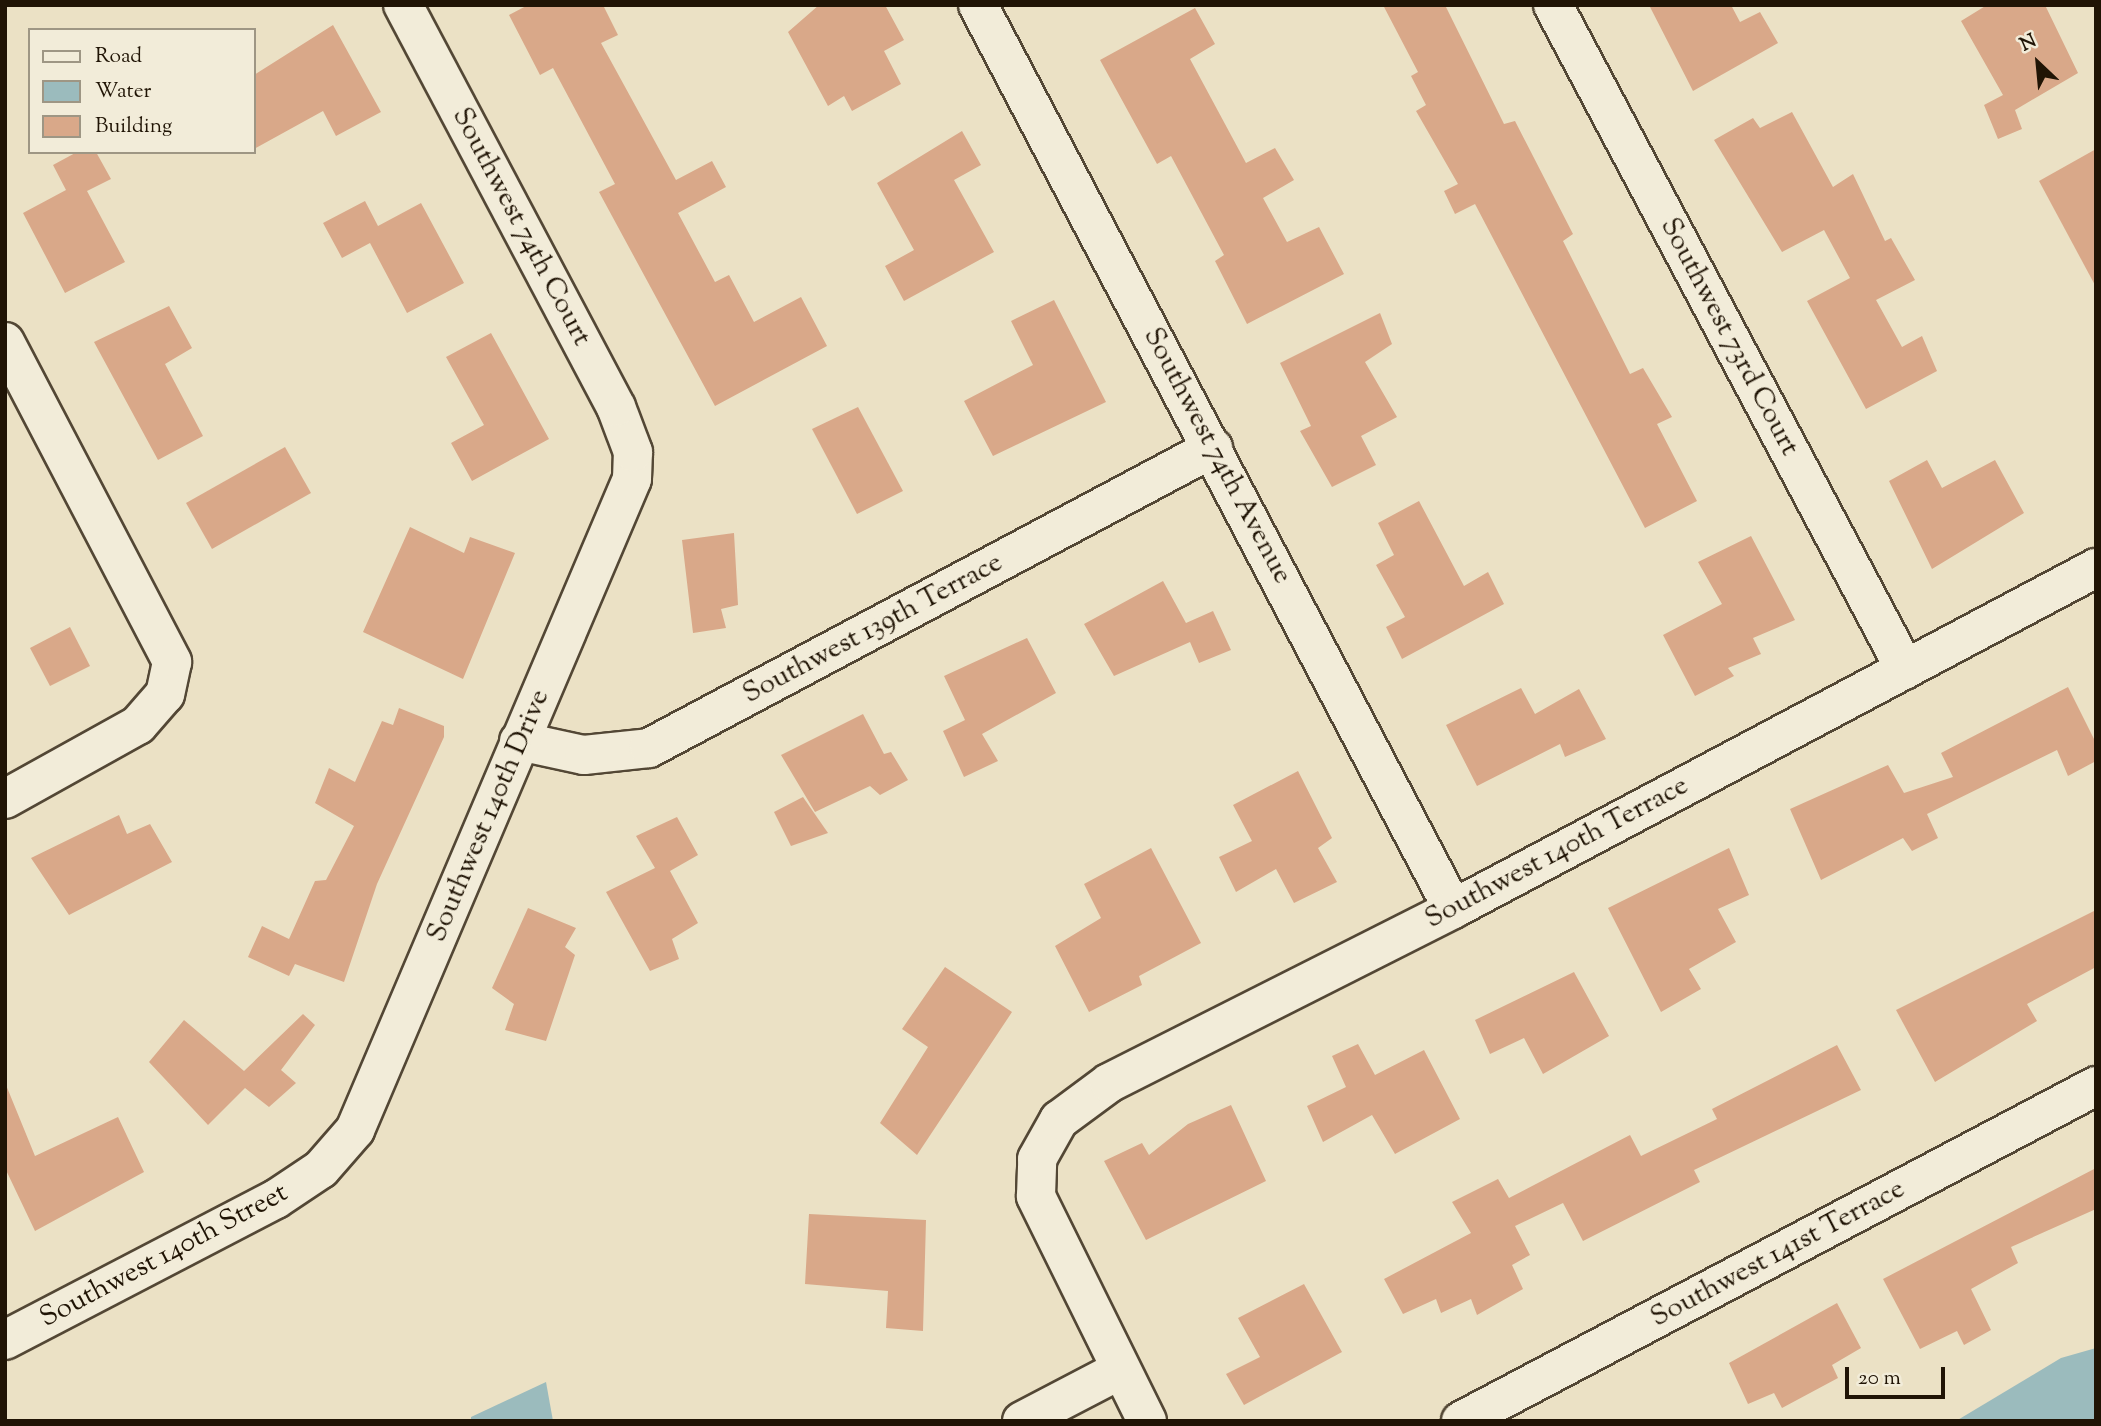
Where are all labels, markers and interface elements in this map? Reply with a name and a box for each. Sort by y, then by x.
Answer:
legend [28,28,256,154]
north arrow [2003,28,2073,98]
text: N [2016,28,2041,59]
text: Road [95,42,142,72]
text: Water [95,77,151,107]
street label: Southwest 74th Court [444,102,598,352]
text: Building [95,112,172,142]
street label: Southwest 73rd Court [1652,212,1806,462]
street label: Southwest 74th Avenue [1135,322,1299,590]
street label: Southwest 139th Terrace [737,546,1009,712]
street label: Southwest 140th Drive [421,685,557,947]
street label: Southwest 140th Terrace [1420,769,1694,937]
street label: Southwest 141st Terrace [1645,1173,1911,1335]
street label: Southwest 140th Street [34,1176,294,1336]
scale bar [1849,1352,1949,1396]
text: 20 m [1858,1364,1901,1394]

